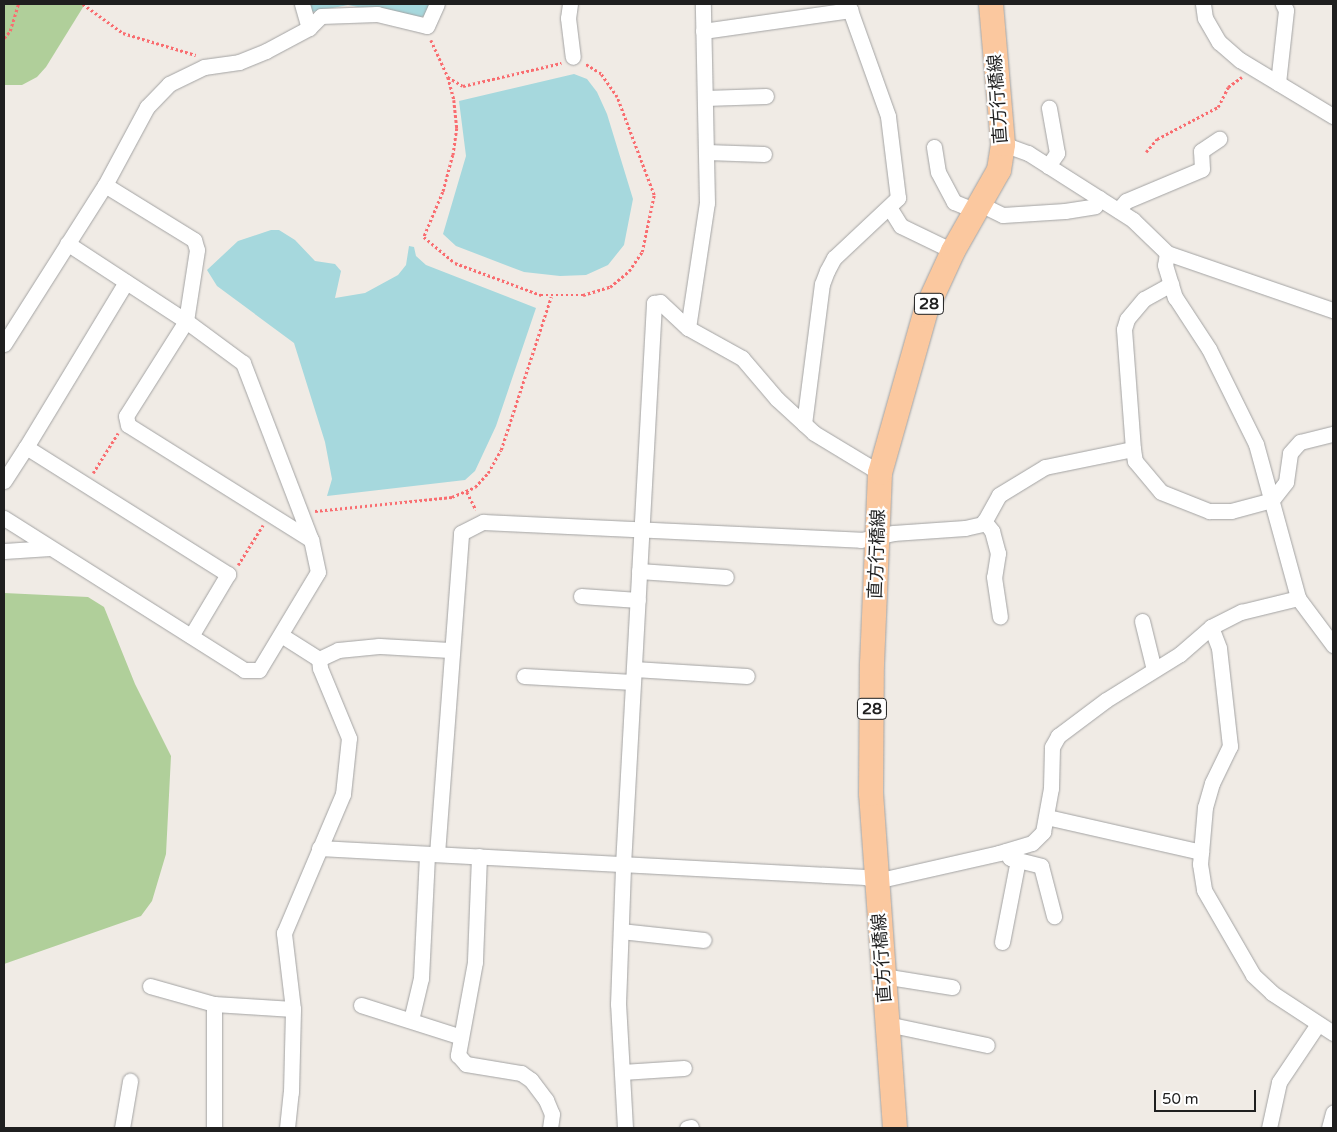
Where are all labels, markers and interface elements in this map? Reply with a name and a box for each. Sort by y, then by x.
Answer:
street label: 直方行橋線 [984,53,1012,145]
road number: 28 [913,290,945,318]
street label: 直方行橋線 [865,509,889,599]
road number: 28 [856,696,888,722]
street label: 直方行橋線 [868,912,896,1004]
scale bar [1157,1080,1260,1112]
text: 50 m [1162,1090,1199,1108]

